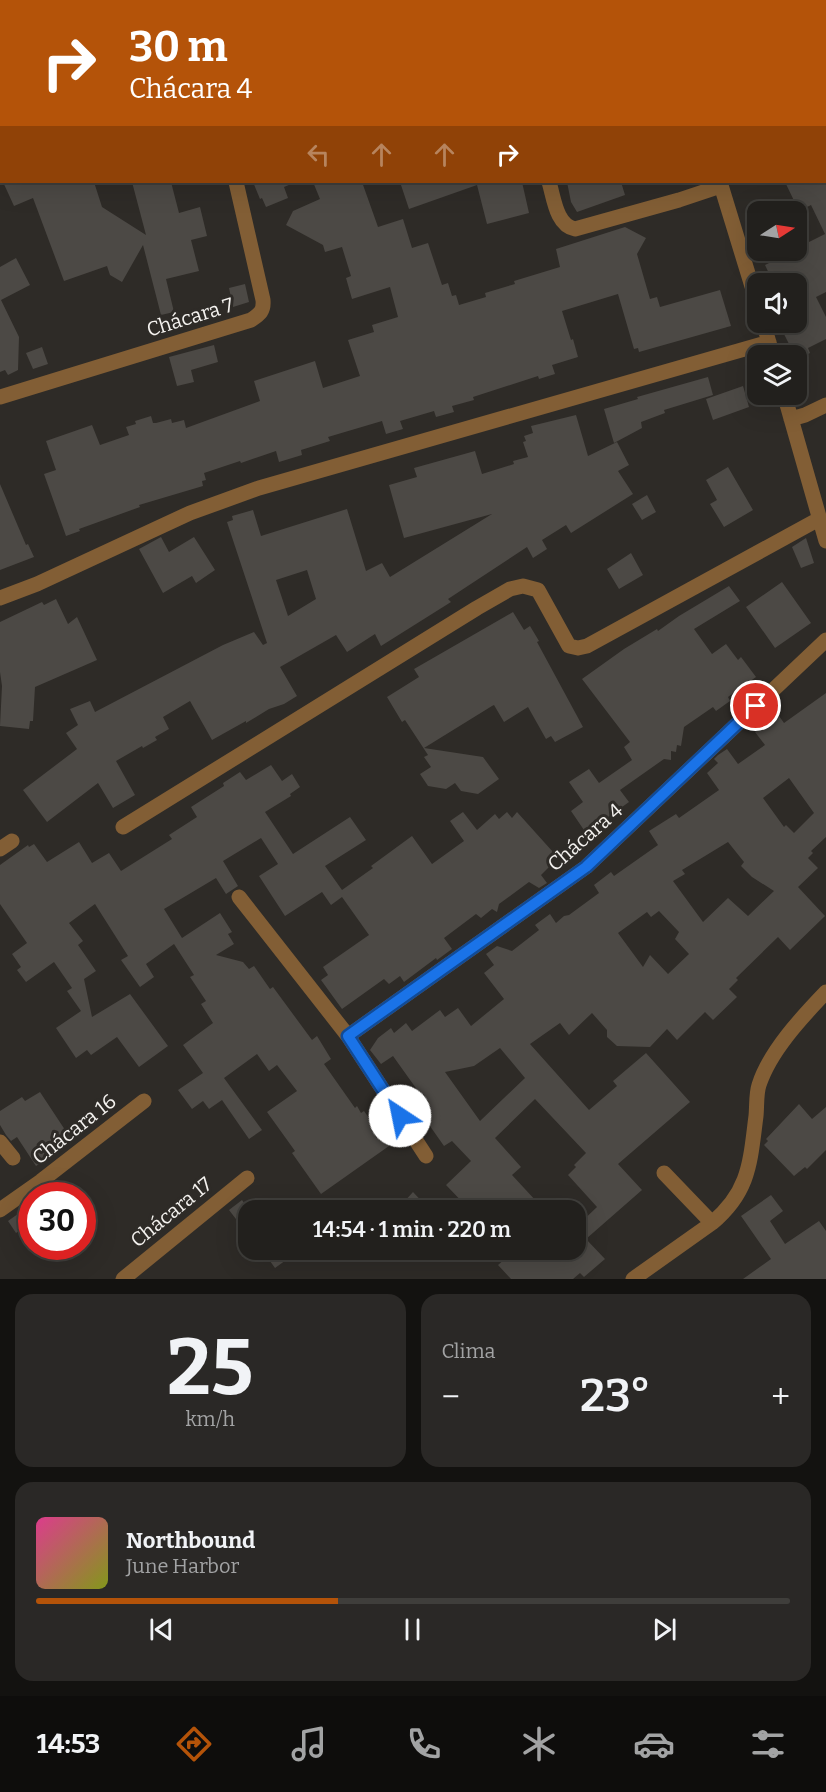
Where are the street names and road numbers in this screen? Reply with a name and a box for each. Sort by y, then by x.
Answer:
street label: Chácara 7 [144,292,236,342]
street label: Chácara 4 [543,798,628,876]
street label: Chácara 16 [27,1089,121,1169]
street label: Chácara 17 [125,1172,217,1252]

